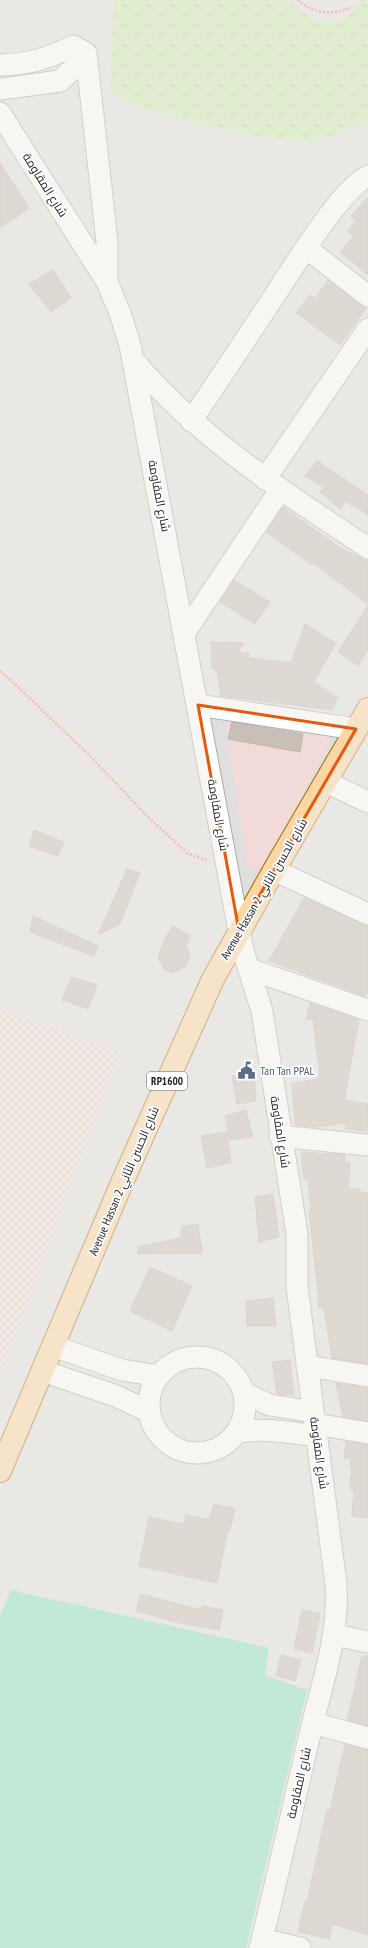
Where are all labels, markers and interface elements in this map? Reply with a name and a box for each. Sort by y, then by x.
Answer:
street label: شارع المقاومة [19,150,71,220]
street label: شارع المقاومة [144,459,174,533]
street label: شارع المقاومة [204,778,232,852]
street label: Avenue Hassan 2 شارع الحسن الثاني [217,815,313,964]
public building icon: Tan Tan PPAL [237,1061,257,1081]
place label: Tan Tan PPAL [260,1063,314,1078]
road number: RP1600 [147,1072,187,1090]
street label: شارع المقاومة [266,1095,294,1169]
street label: Avenue Hassan 2 شارع الحسن الثاني [85,1104,165,1259]
street label: شارع المقاومة [306,1416,332,1490]
street label: شارع المقاومة [283,1746,315,1820]

